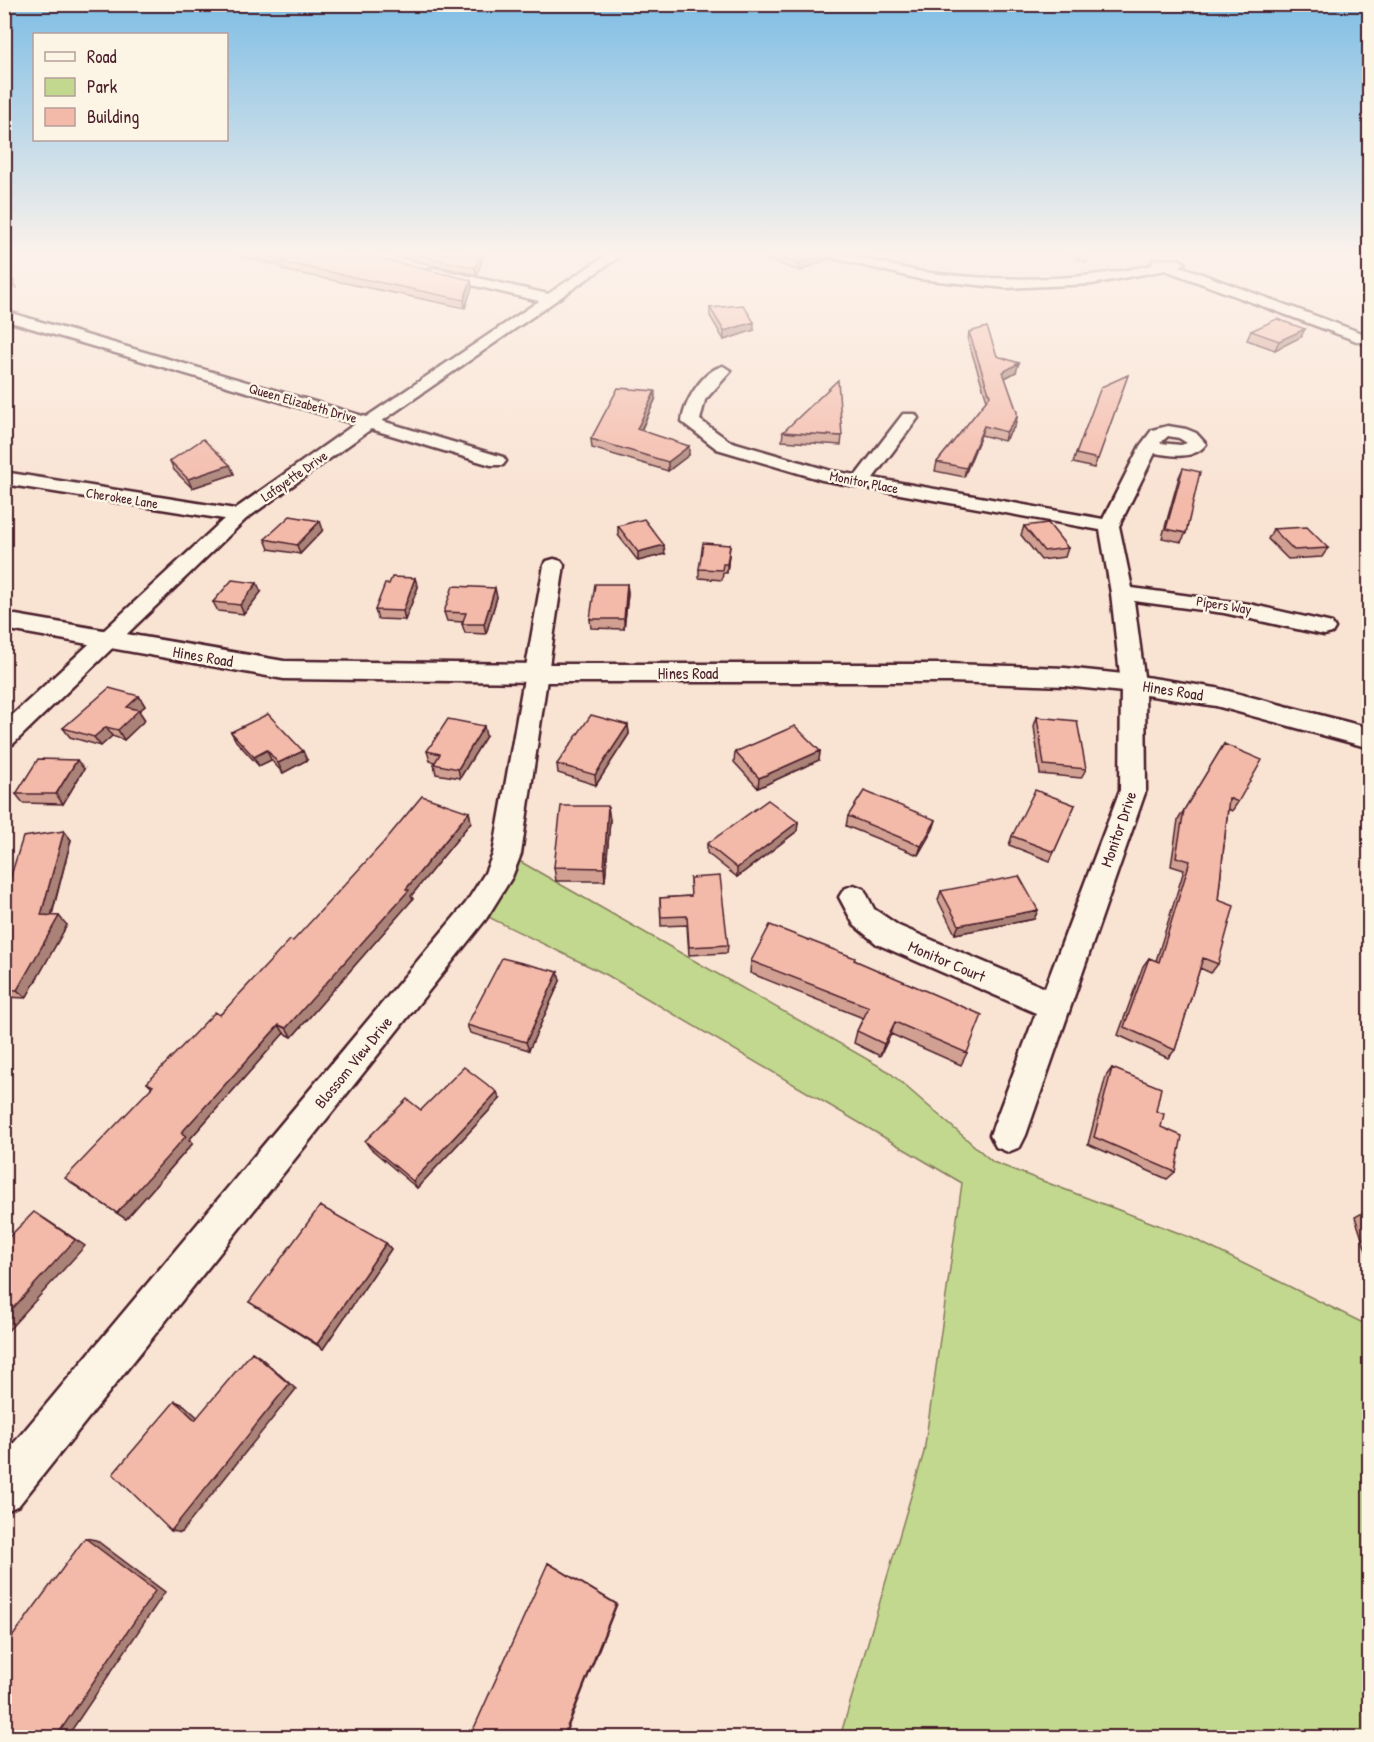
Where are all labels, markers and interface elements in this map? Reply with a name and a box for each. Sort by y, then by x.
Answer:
legend [33,33,228,141]
text: Road [87,44,117,69]
text: Park [87,74,118,99]
text: Building [87,104,139,129]
street label: Queen Elizabeth Drive [247,378,360,427]
street label: Lafayette Drive [257,445,332,506]
street label: Monitor Place [828,466,900,498]
street label: Cherokee Lane [85,482,160,513]
street label: Pipers Way [1195,591,1253,619]
street label: Hines Road [171,640,235,672]
street label: Hines Road [658,662,718,684]
street label: Hines Road [1141,674,1205,706]
street label: Monitor Drive [1095,788,1141,870]
street label: Monitor Court [905,935,989,987]
street label: Blossom View Drive [309,1011,397,1113]

